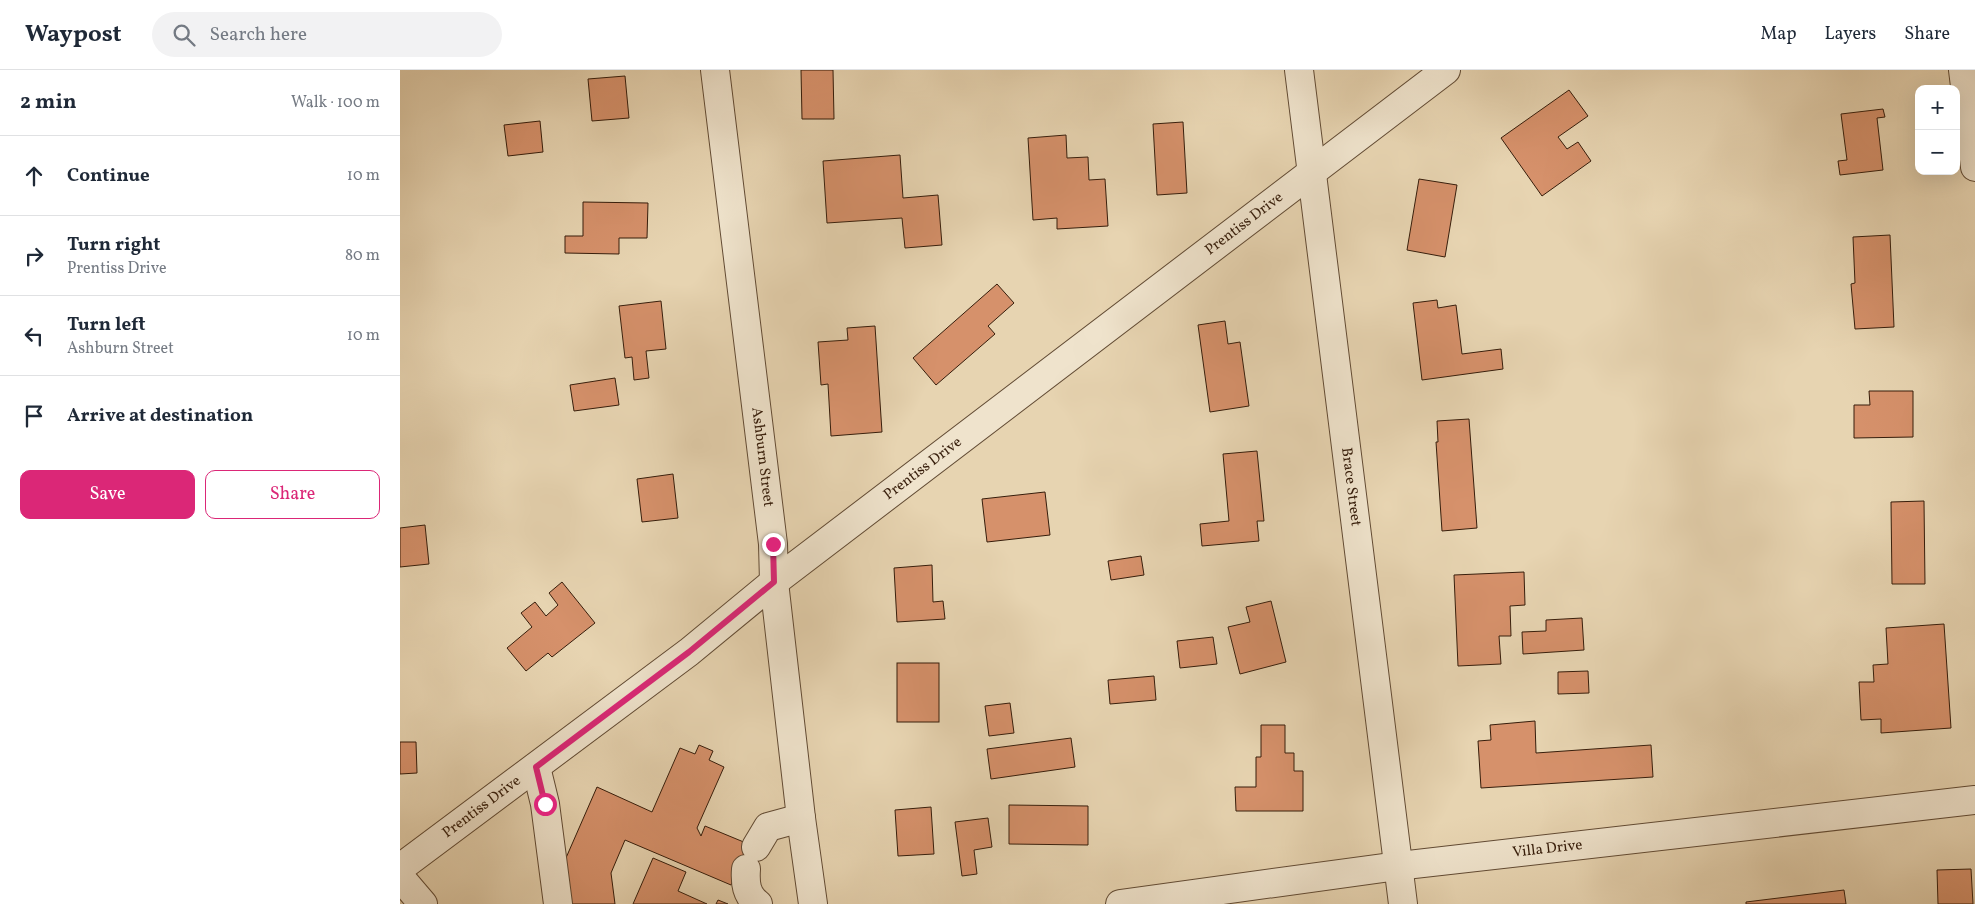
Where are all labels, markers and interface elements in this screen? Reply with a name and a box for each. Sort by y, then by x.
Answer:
search box [152,12,502,57]
text: Waypost [25,18,122,52]
icon: search [170,21,198,49]
text: Search here [210,22,307,48]
text: Map [1760,22,1796,47]
text: Layers [1824,22,1876,47]
text: Share [1904,22,1950,47]
map controls [1915,85,1960,175]
button: + [1915,85,1960,130]
text: 2 min [20,88,77,117]
text: Walk · 100 m [291,92,380,114]
button: − [1915,130,1960,175]
icon: ahead [20,162,48,190]
text: Continue [67,163,150,189]
text: 10 m [347,165,380,187]
street label: Prentiss Drive [1201,187,1288,260]
text: Turn right [67,232,160,258]
icon: right [20,242,48,270]
text: 80 m [345,245,380,267]
text: Prentiss Drive [67,258,167,280]
text: Turn left [67,312,146,338]
icon: left [20,322,48,350]
text: 10 m [347,325,380,347]
text: Ashburn Street [67,338,174,360]
icon: arrive [20,402,48,430]
text: Arrive at destination [67,403,253,429]
street label: Ashburn Street [746,406,779,508]
street label: Prentiss Drive [879,432,966,505]
street label: Brace Street [1336,446,1366,527]
button: Save [20,470,195,519]
button: Share [205,470,380,519]
route end [762,533,785,556]
street label: Prentiss Drive [438,771,525,843]
route start [534,793,557,816]
street label: Villa Drive [1511,834,1584,863]

